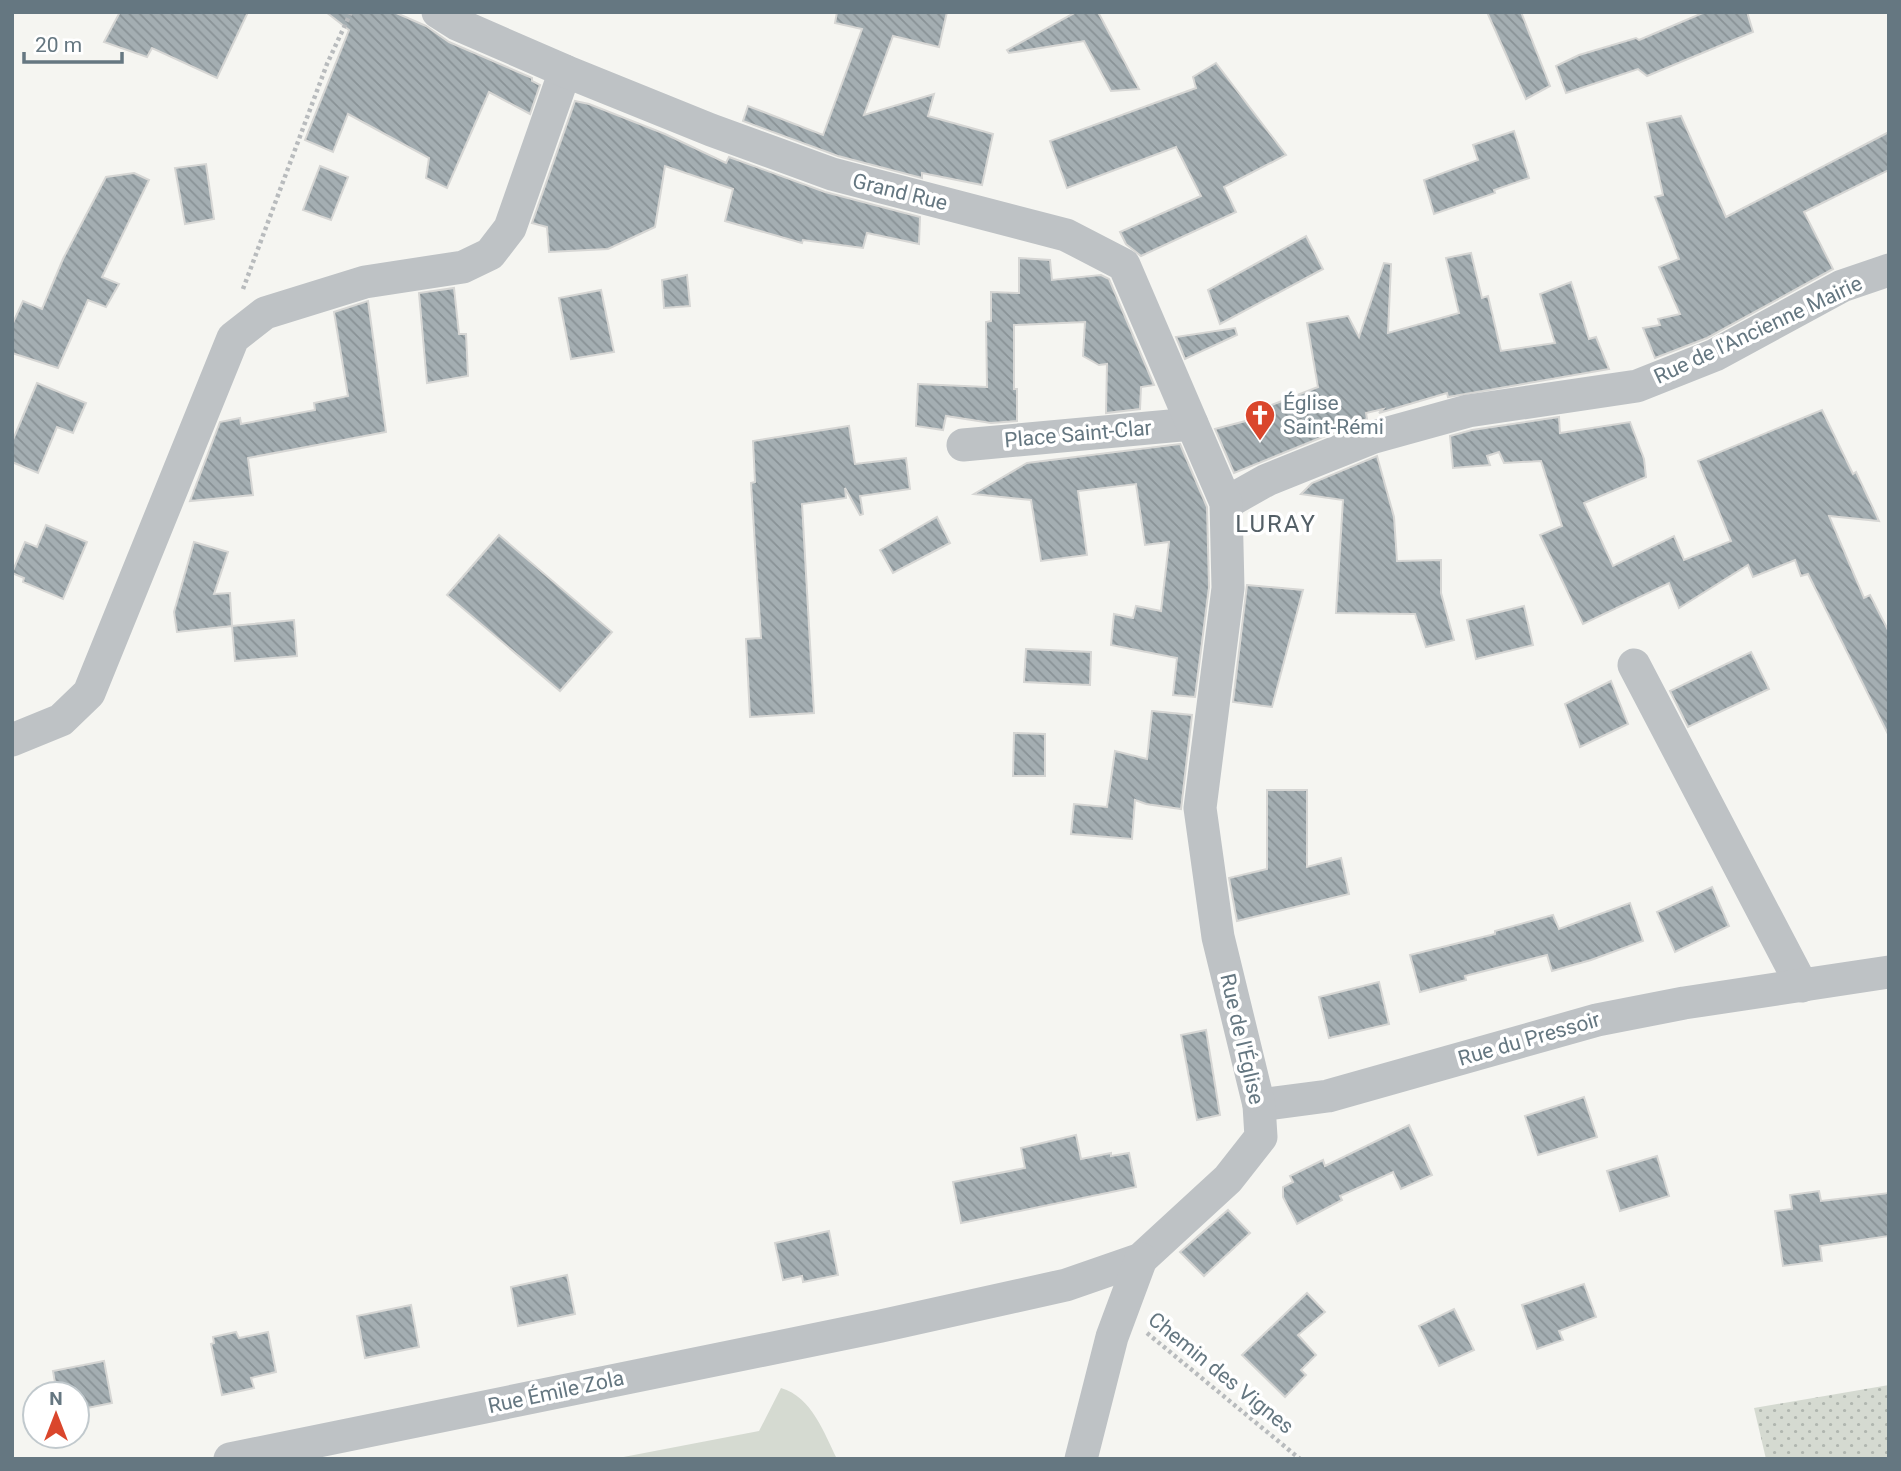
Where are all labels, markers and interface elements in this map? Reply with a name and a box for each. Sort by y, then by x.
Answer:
scale bar [24,21,122,65]
text: 20 m [35,33,82,57]
street label: Grand Rue [850,169,950,215]
street label: Rue de l'Ancienne Mairie [1650,271,1866,389]
place label: Église Saint-Rémi [1283,391,1384,439]
church icon: Église Saint-Rémi [1243,398,1277,442]
street label: Place Saint-Clar [1003,416,1153,452]
district label: LURAY [1235,510,1317,538]
street label: Rue de l'Église [1215,971,1269,1107]
street label: Rue du Pressoir [1455,1007,1603,1071]
street label: Chemin des Vignes [1144,1307,1298,1439]
street label: Rue Émile Zola [486,1366,626,1418]
north arrow [21,1380,91,1450]
text: N [49,1387,63,1410]

